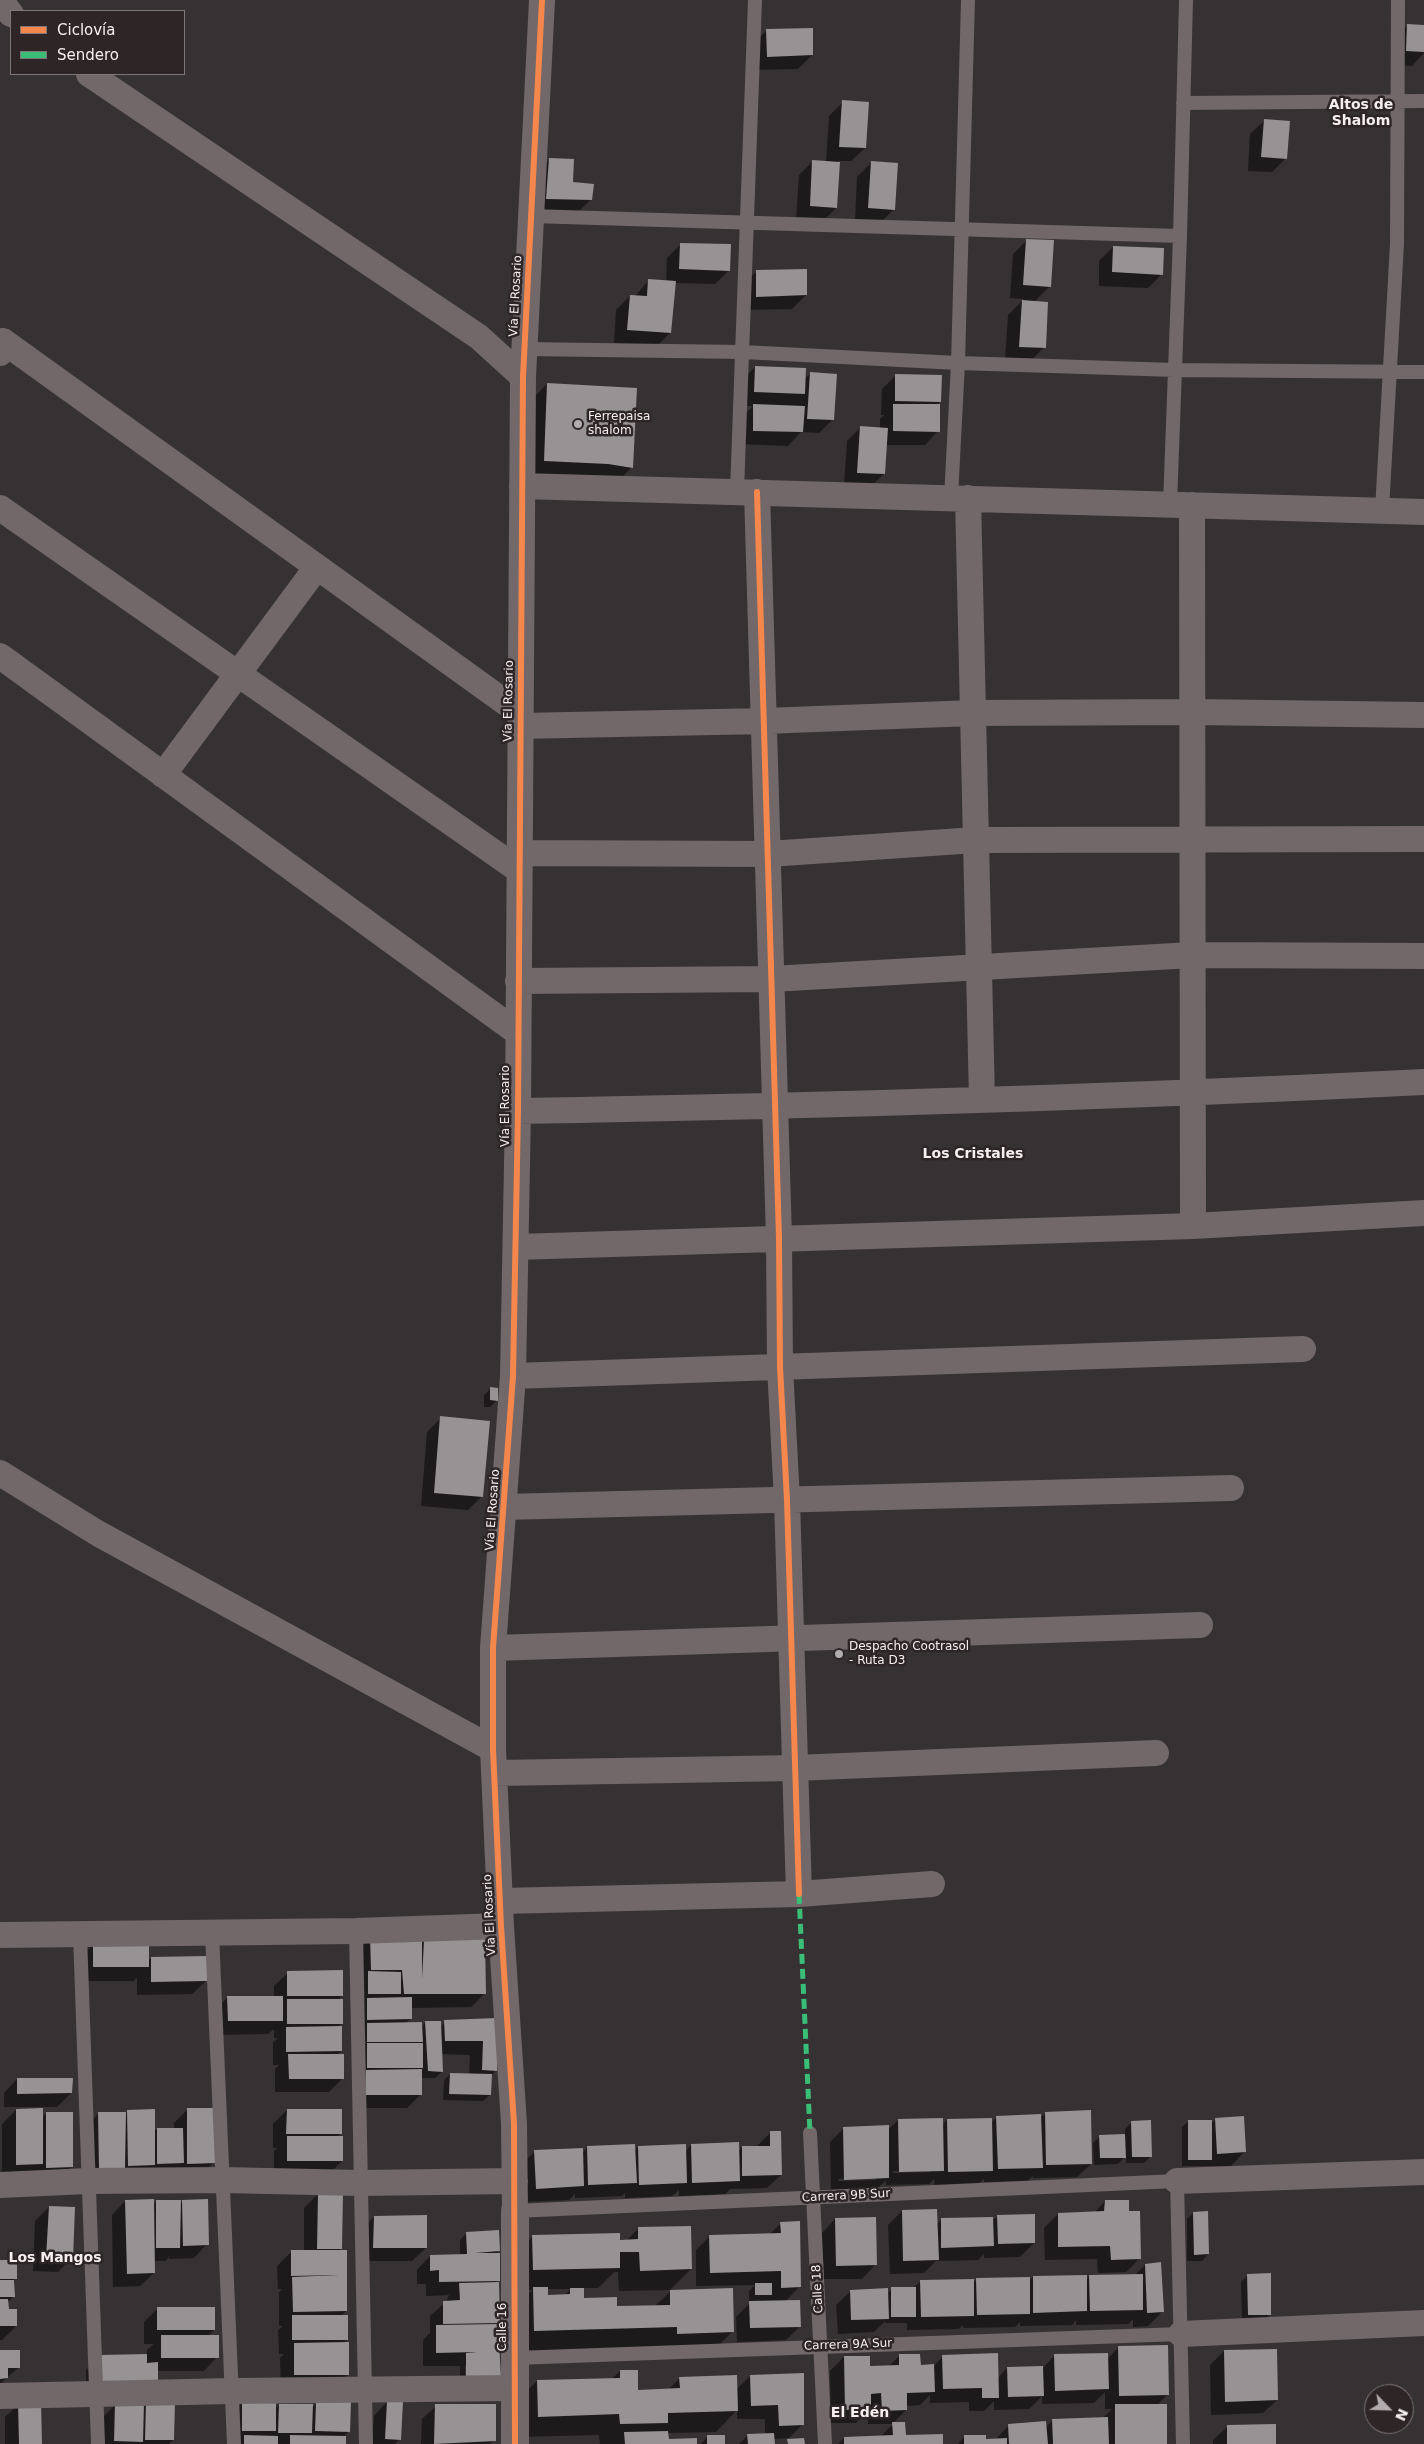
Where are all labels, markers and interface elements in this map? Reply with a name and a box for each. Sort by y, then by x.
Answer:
legend [10,10,185,75]
text: Ciclovía [57,21,115,39]
text: Sendero [57,46,119,64]
district label: Altos de Shalom [1329,97,1393,130]
street label: Vía El Rosario [507,255,525,337]
place label: Ferrepaisa shalom [588,410,650,438]
marker: Ferrepaisa shalom [572,418,584,430]
street label: Vía El Rosario [501,660,517,742]
street label: Vía El Rosario [499,1065,513,1147]
district label: Los Cristales [923,1146,1023,1162]
street label: Vía El Rosario [483,1469,503,1551]
place label: Despacho Cootrasol - Ruta D3 [849,1640,969,1668]
marker: Despacho Cootrasol - Ruta D3 [833,1648,845,1660]
street label: Vía El Rosario [481,1874,499,1956]
street label: Carrera 9B Sur [801,2186,891,2206]
district label: Los Mangos [8,2250,102,2266]
street label: Calle 18 [810,2264,826,2314]
street label: Calle 16 [496,2303,510,2351]
street label: Carrera 9A Sur [804,2336,892,2354]
north arrow [1364,2384,1414,2434]
district label: El Edén [831,2405,889,2421]
text: N [1392,2406,1411,2423]

